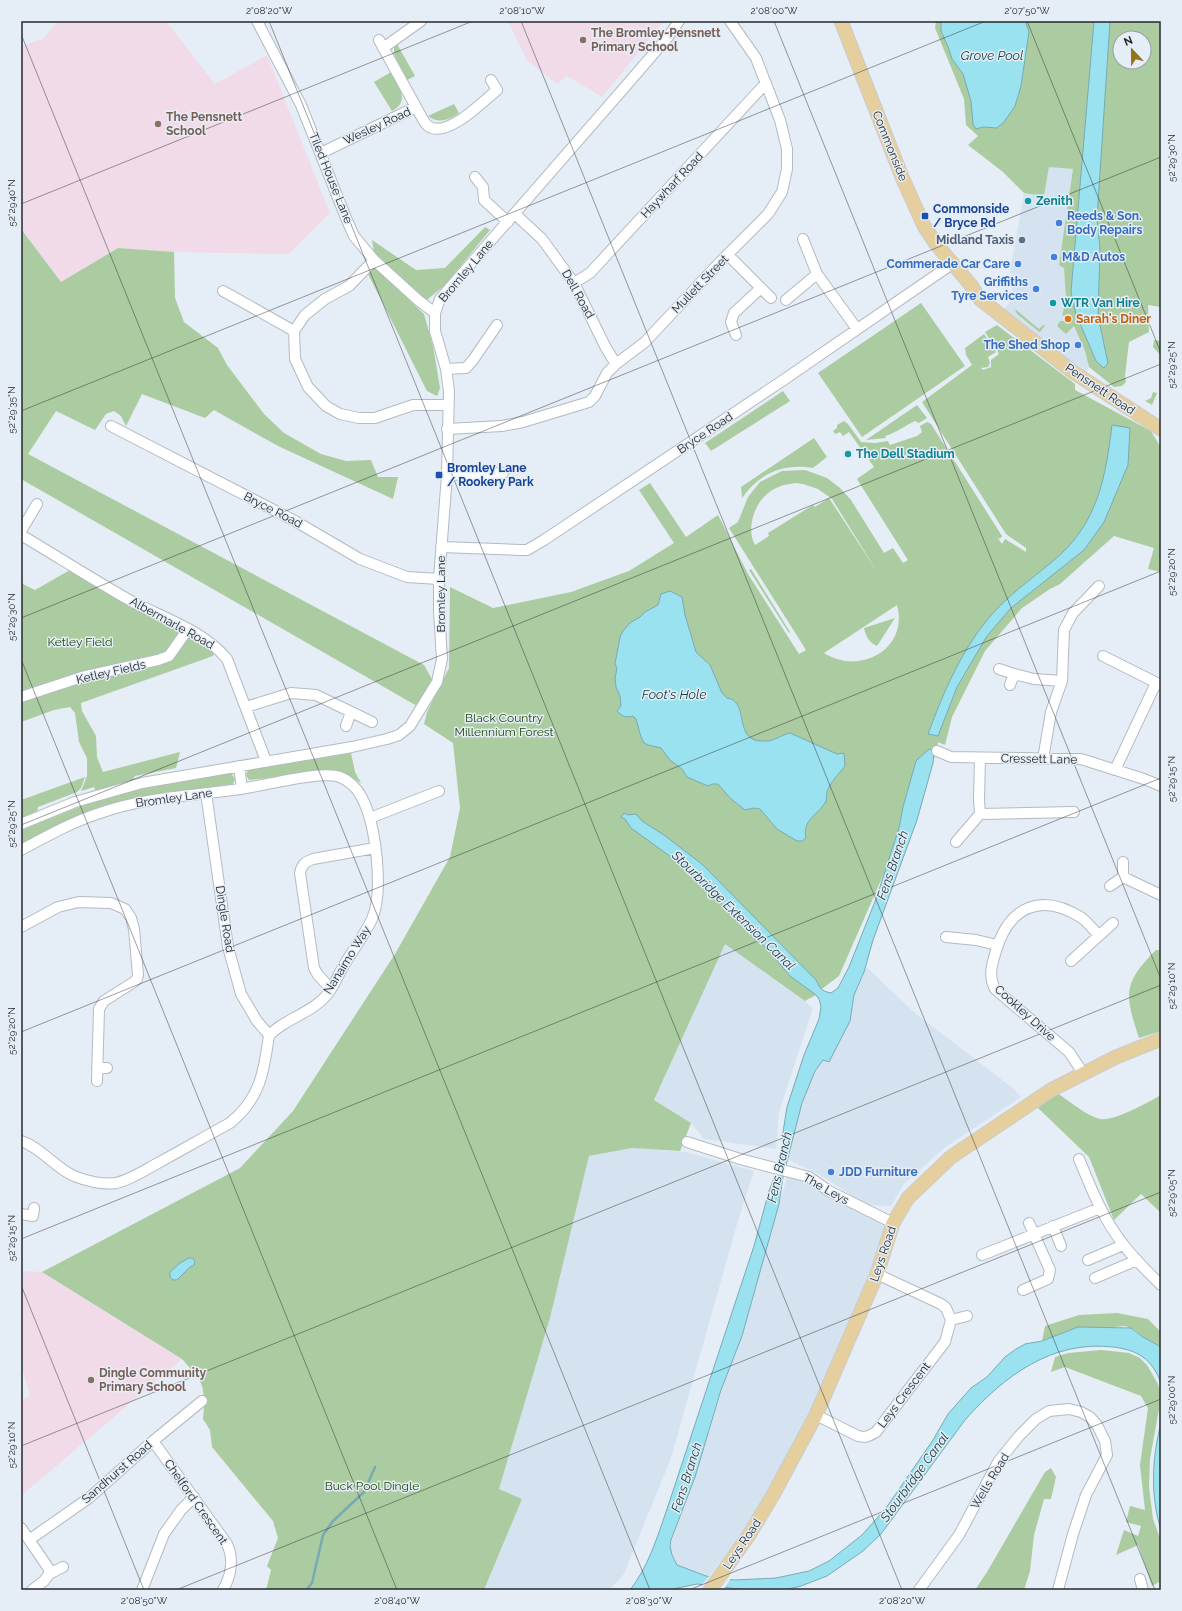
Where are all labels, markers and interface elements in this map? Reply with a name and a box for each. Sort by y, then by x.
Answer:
text: 2°08'20"W [246,5,293,16]
text: 2°08'10"W [499,5,545,16]
text: 2°08'00"W [750,5,798,16]
text: 2°07'50"W [1004,5,1050,16]
place label: The Bromley-Pensnett Primary School [591,26,721,54]
north arrow [1112,30,1152,70]
text: N [1122,34,1135,49]
marker: The Bromley-Pensnett Primary School [578,35,588,45]
water label: Grove Pool [961,48,1024,63]
street label: Wesley Road [341,104,413,148]
street label: Commonside [870,109,910,183]
place label: The Pensnett School [166,110,242,138]
marker: The Pensnett School [153,119,163,129]
street label: Tiled House Lane [306,130,356,226]
text: 52°29'30"N [1166,134,1177,182]
street label: Haywharf Road [638,149,706,221]
text: 52°29'40"N [6,179,17,227]
place label: Zenith [1036,194,1073,208]
marker: Zenith [1023,196,1033,206]
place label: Commonside / Bryce Rd [933,202,1009,230]
place label: Reeds & Son. Body Repairs [1067,209,1142,237]
marker: Commonside / Bryce Rd [920,211,930,221]
marker: Reeds & Son. Body Repairs [1054,218,1064,228]
place label: Midland Taxis [936,233,1014,247]
marker: Midland Taxis [1017,235,1027,245]
street label: Bromley Lane [436,237,496,305]
place label: M&D Autos [1062,250,1125,264]
street label: Mullett Street [669,252,731,316]
marker: M&D Autos [1049,252,1059,262]
place label: Commerade Car Care [886,257,1010,271]
marker: Commerade Car Care [1013,259,1023,269]
street label: Dell Road [559,267,597,321]
place label: Griffiths Tyre Services [951,275,1028,303]
marker: Griffiths Tyre Services [1031,284,1041,294]
place label: WTR Van Hire [1061,296,1140,310]
marker: WTR Van Hire [1048,298,1058,308]
place label: Sarah's Diner [1076,312,1151,326]
marker: Sarah's Diner [1063,314,1073,324]
place label: The Shed Shop [983,338,1070,352]
marker: The Shed Shop [1073,340,1083,350]
text: 52°29'25"N [1166,341,1177,389]
street label: Pensnett Road [1062,361,1138,417]
text: 52°29'35"N [6,386,17,434]
street label: Bryce Road [675,409,735,457]
place label: The Dell Stadium [856,447,955,461]
marker: The Dell Stadium [843,449,853,459]
place label: Bromley Lane / Rookery Park [447,461,534,489]
marker: Bromley Lane / Rookery Park [434,470,444,480]
street label: Bryce Road [241,489,305,531]
text: 52°29'20"N [1166,548,1177,596]
street label: Bromley Lane [434,555,448,633]
text: 52°29'30"N [6,593,17,641]
street label: Albermarle Road [128,594,216,652]
park label: Ketley Field [47,635,113,649]
street label: Ketley Fields [75,657,147,687]
water label: Foot's Hole [642,687,706,702]
park label: Black Country Millennium Forest [454,711,554,739]
street label: Cressett Lane [1001,751,1077,767]
text: 52°29'15"N [1166,756,1177,802]
street label: Bromley Lane [135,786,213,810]
text: 52°29'25"N [6,800,17,848]
water label: Fens Branch [874,829,911,902]
water label: Stourbridge Extension Canal [668,847,799,974]
street label: Dingle Road [213,884,237,954]
street label: Nanaimo Way [321,923,374,997]
text: 52°29'10"N [1166,962,1177,1010]
street label: Cookley Drive [992,982,1058,1044]
text: 52°29'20"N [6,1007,17,1055]
water label: Fens Branch [764,1130,795,1204]
place label: JDD Furniture [839,1165,918,1179]
marker: JDD Furniture [826,1167,836,1177]
text: 52°29'05"N [1166,1169,1177,1217]
street label: The Leys [801,1171,852,1207]
text: 52°29'15"N [6,1215,17,1261]
street label: Leys Road [867,1224,899,1284]
street label: Leys Crescent [875,1359,933,1431]
place label: Dingle Community Primary School [99,1366,206,1394]
marker: Dingle Community Primary School [86,1375,96,1385]
text: 52°29'00"N [1166,1376,1177,1424]
text: 52°29'10"N [6,1421,17,1469]
water label: Stourbridge Canal [877,1429,952,1525]
street label: Sandhurst Road [79,1438,155,1506]
water label: Fens Branch [668,1440,705,1514]
street label: Wells Road [968,1450,1012,1512]
street label: Chelford Crescent [161,1457,231,1547]
park label: Buck Pool Dingle [325,1479,419,1493]
street label: Leys Road [720,1516,764,1572]
text: 2°08'50"W [121,1595,168,1606]
text: 2°08'40"W [374,1595,420,1606]
text: 2°08'30"W [626,1595,673,1606]
text: 2°08'20"W [879,1595,926,1606]

